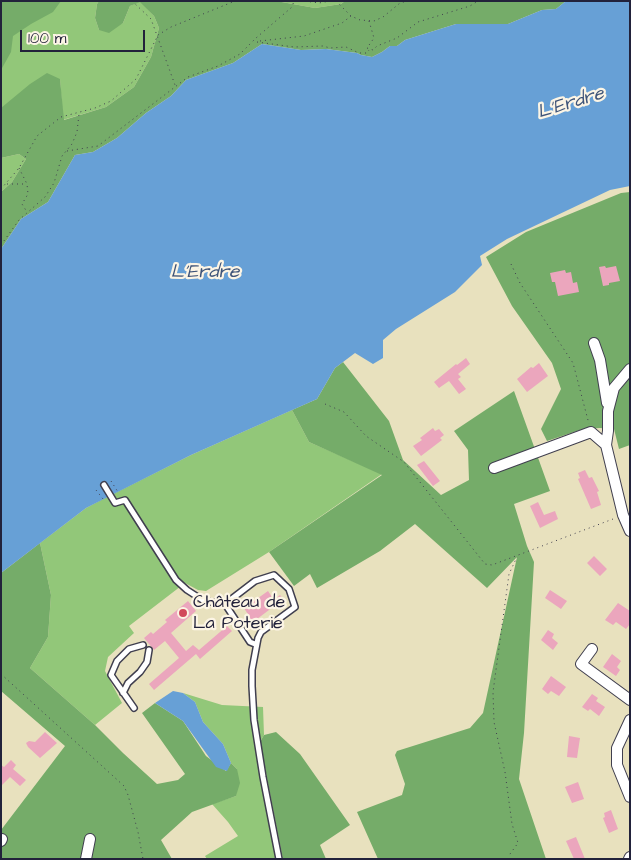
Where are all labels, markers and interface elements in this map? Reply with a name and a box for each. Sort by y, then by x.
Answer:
scale bar [22,20,148,52]
text: 100 m [28,28,67,49]
water label: L'Erdre [535,83,607,125]
water label: L'Erdre [171,262,239,284]
place label: Château de La Poterie [193,592,285,634]
marker: Château de La Poterie [177,607,189,619]

